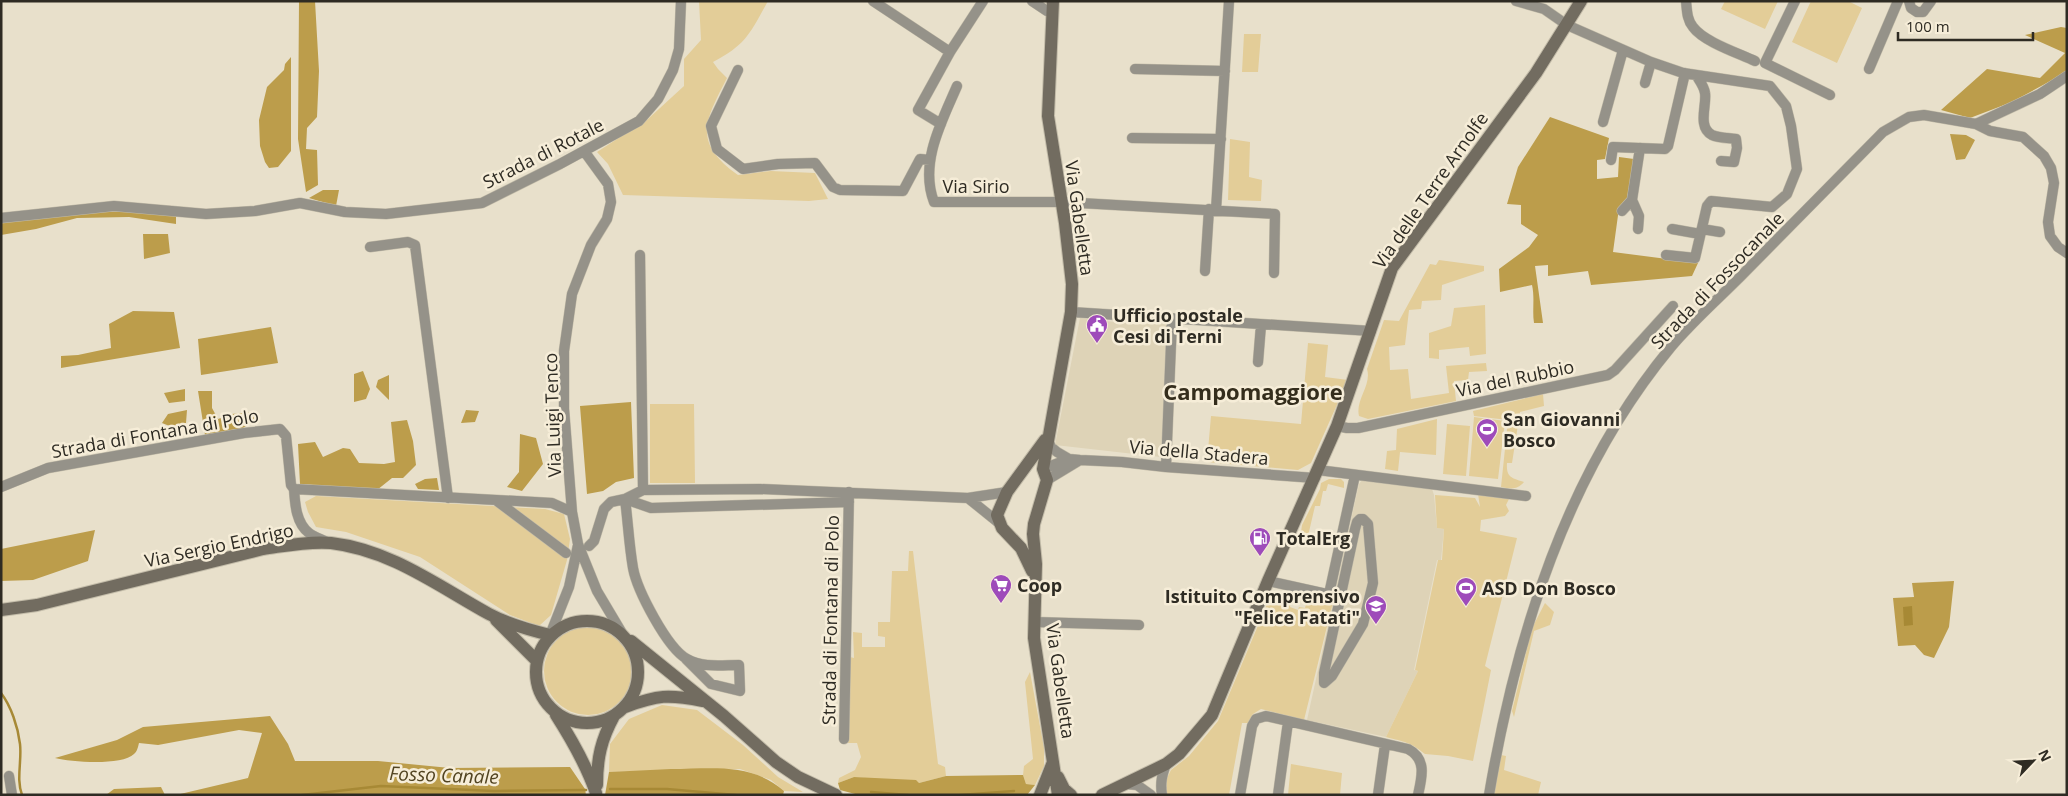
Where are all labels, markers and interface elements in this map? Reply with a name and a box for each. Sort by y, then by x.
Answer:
scale bar [1898,10,2033,42]
text: 100 m [1906,16,1950,36]
street label: Via delle Terre Arnolfe [1367,107,1493,273]
street label: Strada di Rotale [478,112,608,194]
street label: Via Gabelletta [1060,159,1100,277]
street label: Via Sirio [942,174,1010,198]
street label: Strada di Fossocanale [1645,206,1789,354]
place label: Ufficio postale Cesi di Terni [1113,303,1243,348]
public building icon: Ufficio postale Cesi di Terni [1085,313,1109,344]
street label: Via Luigi Tenco [538,352,566,478]
street label: Via del Rubbio [1454,354,1576,402]
district label: Campomaggiore [1163,376,1343,406]
street label: Strada di Fontana di Polo [49,403,261,463]
place label: San Giovanni Bosco [1503,407,1620,452]
sports icon: San Giovanni Bosco [1475,417,1499,448]
street label: Via della Stadera [1128,434,1270,470]
street label: Strada di Fontana di Polo [816,515,844,725]
street label: Via Sergio Endrigo [142,517,296,573]
fuel station icon: TotalErg [1248,526,1272,557]
place label: TotalErg [1276,526,1350,550]
supermarket icon: Coop [989,573,1013,604]
place label: Coop [1017,573,1062,597]
sports icon: ASD Don Bosco [1454,576,1478,607]
place label: ASD Don Bosco [1482,576,1616,600]
place label: Istituito Comprensivo "Felice Fatati" [1165,584,1360,629]
school or university icon: Istituito Comprensivo "Felice Fatati" [1364,594,1388,625]
street label: Via Gabelletta [1041,622,1081,740]
north arrow [2008,736,2058,786]
text: N [2034,746,2056,764]
water label: Fosso Canale [389,760,499,790]

